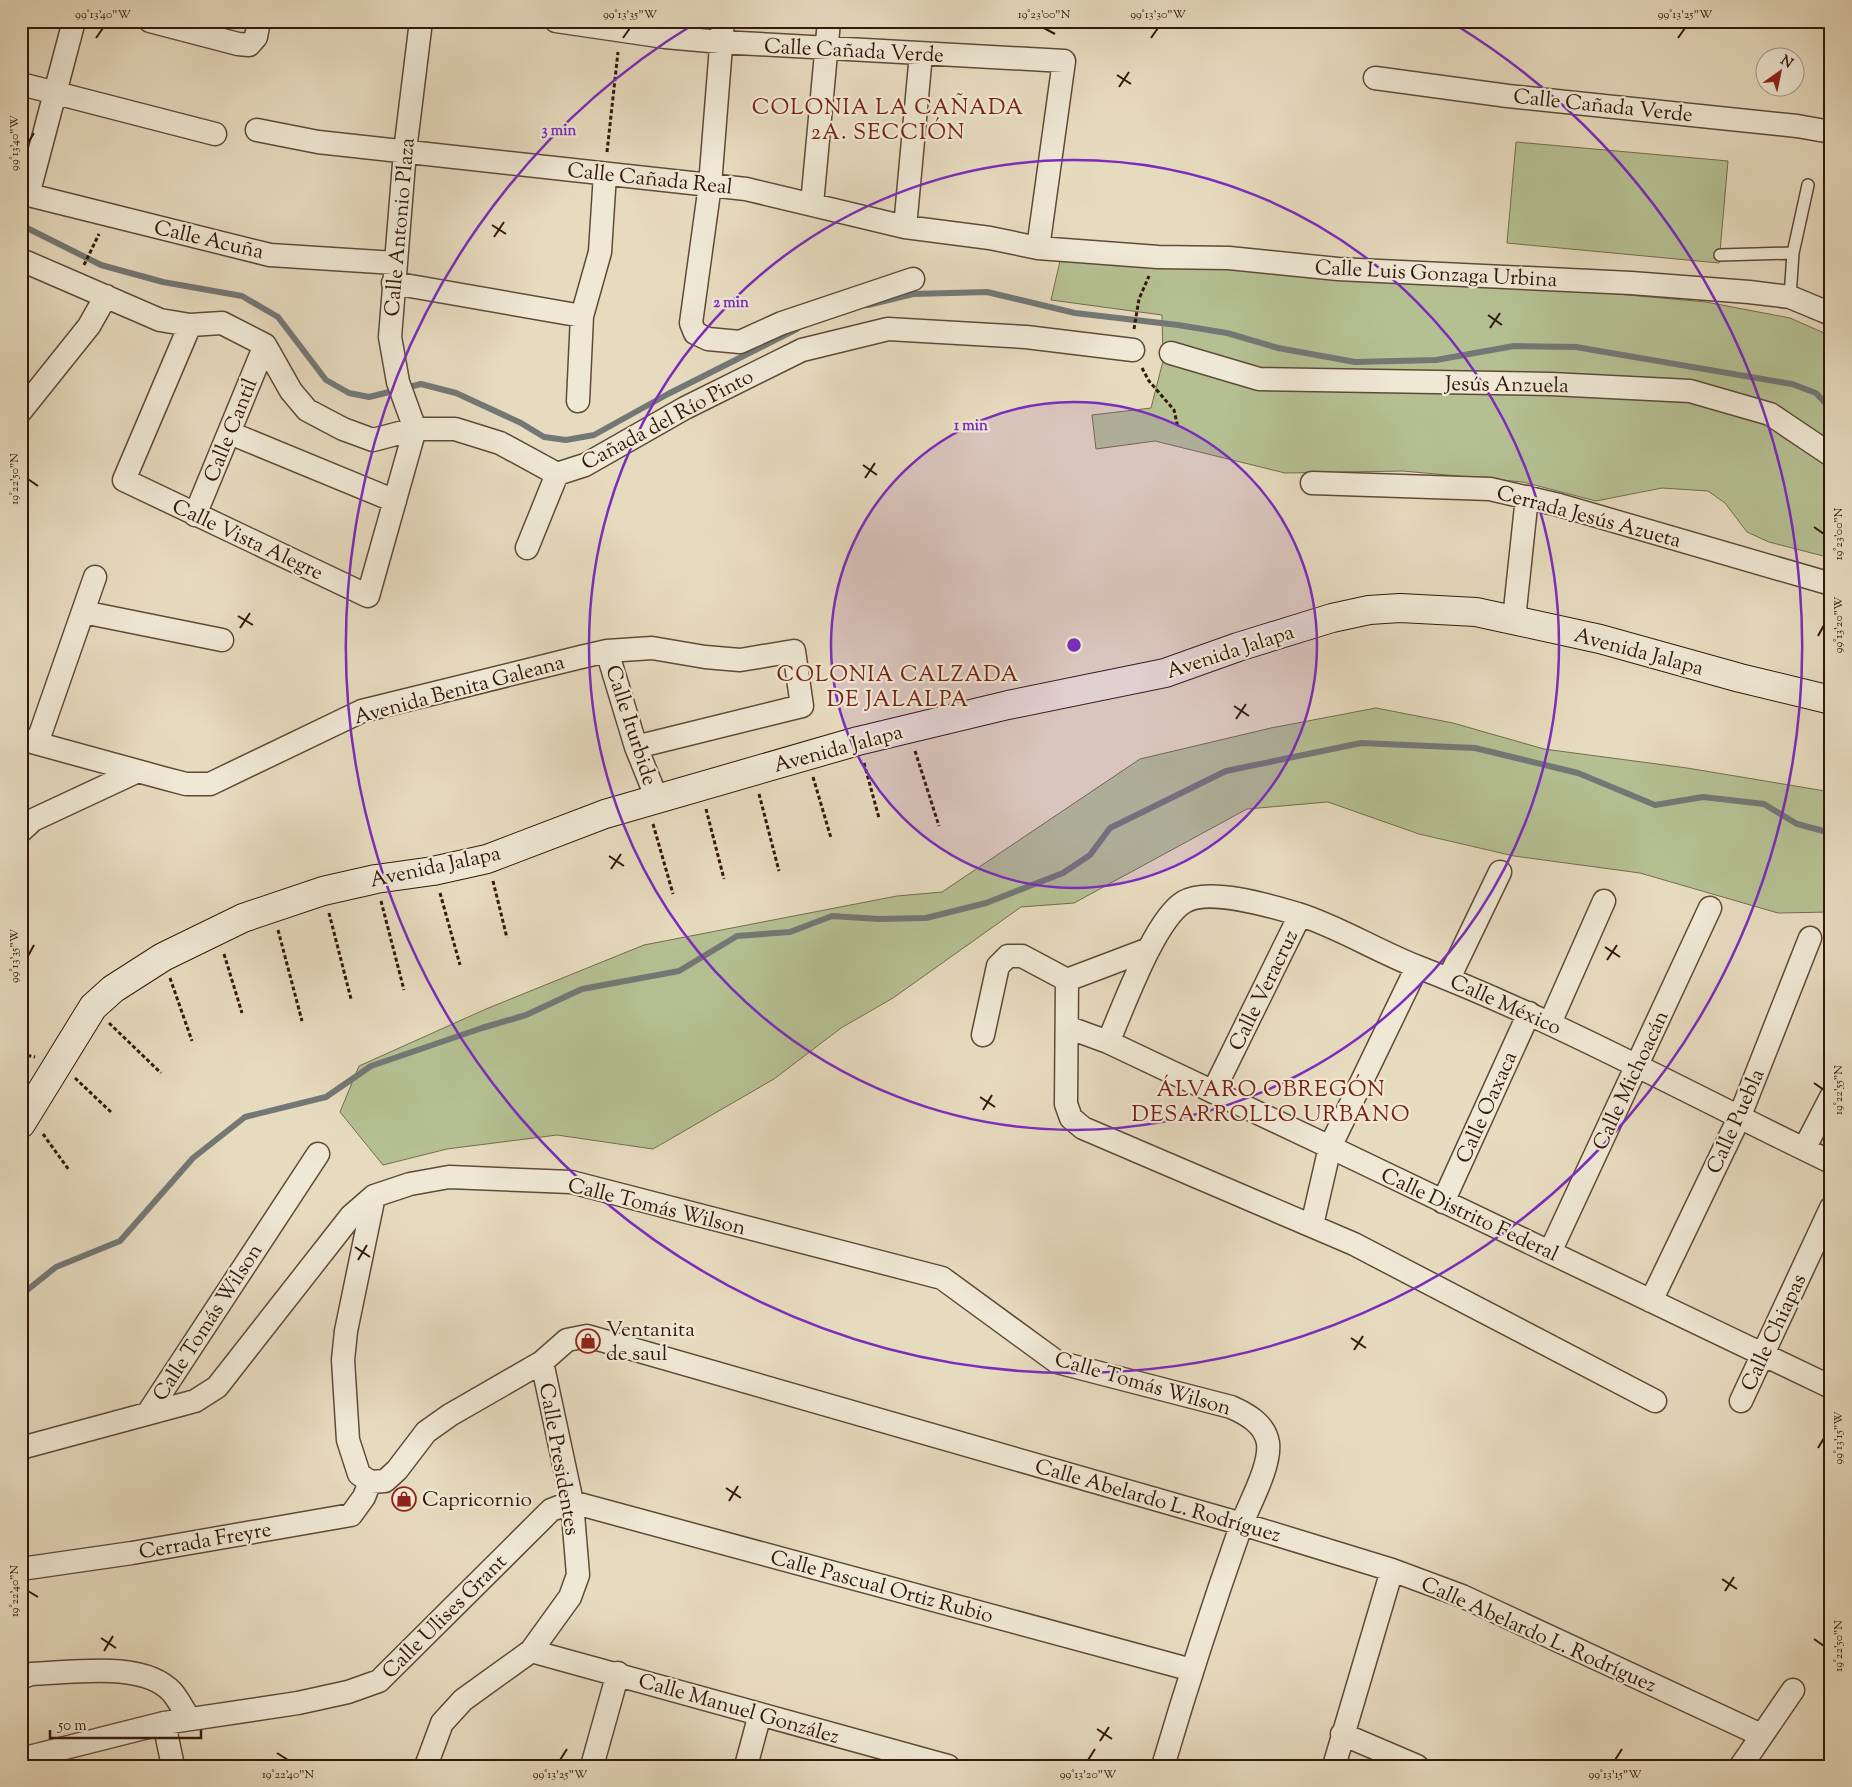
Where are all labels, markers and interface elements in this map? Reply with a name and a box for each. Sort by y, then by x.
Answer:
text: 99°13'40"W [75,6,132,24]
text: 99°13'35"W [603,6,658,24]
text: 19°23'00"N [1018,6,1071,24]
text: 99°13'30"W [1130,6,1187,24]
text: 99°13'25"W [1658,6,1713,24]
street label: Calle Cañada Verde [763,32,945,72]
north arrow [1754,48,1804,98]
text: N [1776,51,1796,74]
street label: Calle Cañada Verde [1512,83,1694,131]
district label: COLONIA LA CAÑADA 2A. SECCIÓN [752,92,1024,150]
text: 99°13'40"W [6,114,24,171]
text: 3 min [542,121,577,142]
street label: Calle Antonio Plaza [378,136,424,318]
street label: Calle Cañada Real [566,156,734,204]
street label: Calle Acuña [151,214,267,268]
street label: Calle Luis Gonzaga Urbina [1314,254,1558,296]
text: 2 min [713,293,749,314]
street label: Cañada del Río Pinto [577,363,759,479]
street label: Jesús Anzuela [1444,370,1569,402]
street label: Calle Cantil [197,374,266,487]
text: 1 min [954,416,988,437]
text: 19°22'50"N [6,453,24,505]
street label: Cerrada Jesús Azueta [1493,479,1684,557]
street label: Calle Vista Alegre [167,493,328,589]
text: 19°23'00"N [1830,507,1848,560]
text: 99°13'20"W [1830,596,1848,653]
street label: Avenida Jalapa [1163,618,1299,688]
street label: Avenida Jalapa [1570,621,1707,685]
centre of rings [1065,636,1083,654]
street label: Avenida Benita Galeana [351,648,569,734]
district label: COLONIA CALZADA DE JALALPA [777,660,1019,717]
street label: Calle Iturbide [597,662,664,790]
street label: Avenida Jalapa [770,718,907,782]
street label: Avenida Jalapa [367,839,504,896]
street label: Calle Veracruz [1223,925,1307,1057]
text: 99°13'35"W [6,928,24,983]
street label: Calle México [1445,968,1566,1044]
street label: Calle Michoacán [1586,1006,1677,1156]
street label: Calle Oaxaca [1450,1047,1526,1169]
street label: Calle Puebla [1700,1064,1773,1179]
text: 19°22'55"N [1830,1065,1848,1115]
district label: ÁLVARO OBREGÓN DESARROLLO URBANO [1132,1074,1410,1132]
street label: Calle Distrito Federal [1375,1161,1563,1270]
street label: Calle Tomás Wilson [564,1171,749,1245]
street label: Calle Tomás Wilson [146,1238,271,1408]
street label: Calle Chiapas [1735,1269,1815,1396]
place label: Ventanita de saul [606,1316,695,1370]
shop icon: Ventanita de saul [575,1328,601,1354]
street label: Calle Tomás Wilson [1051,1345,1234,1424]
street label: Calle Presidentes [530,1381,586,1538]
text: 99°13'15"W [1830,1411,1848,1465]
street label: Calle Abelardo L. Rodríguez [1031,1452,1284,1551]
shop icon: Capricornio [391,1486,417,1512]
place label: Capricornio [422,1486,532,1516]
street label: Cerrada Freyre [137,1516,274,1568]
street label: Calle Pascual Ortiz Rubio [767,1544,996,1632]
street label: Calle Ulises Grant [376,1548,515,1687]
text: 19°22'40"N [6,1564,24,1617]
street label: Calle Abelardo L. Rodríguez [1416,1570,1661,1701]
text: 19°22'50"N [1830,1620,1848,1672]
street label: Calle Manuel González [635,1667,842,1753]
scale bar [50,1707,201,1739]
text: 50 m [57,1716,87,1737]
text: 19°22'40"N [262,1766,315,1784]
text: 99°13'25"W [533,1766,588,1784]
text: 99°13'20"W [1060,1766,1117,1784]
text: 99°13'15"W [1588,1766,1642,1784]

